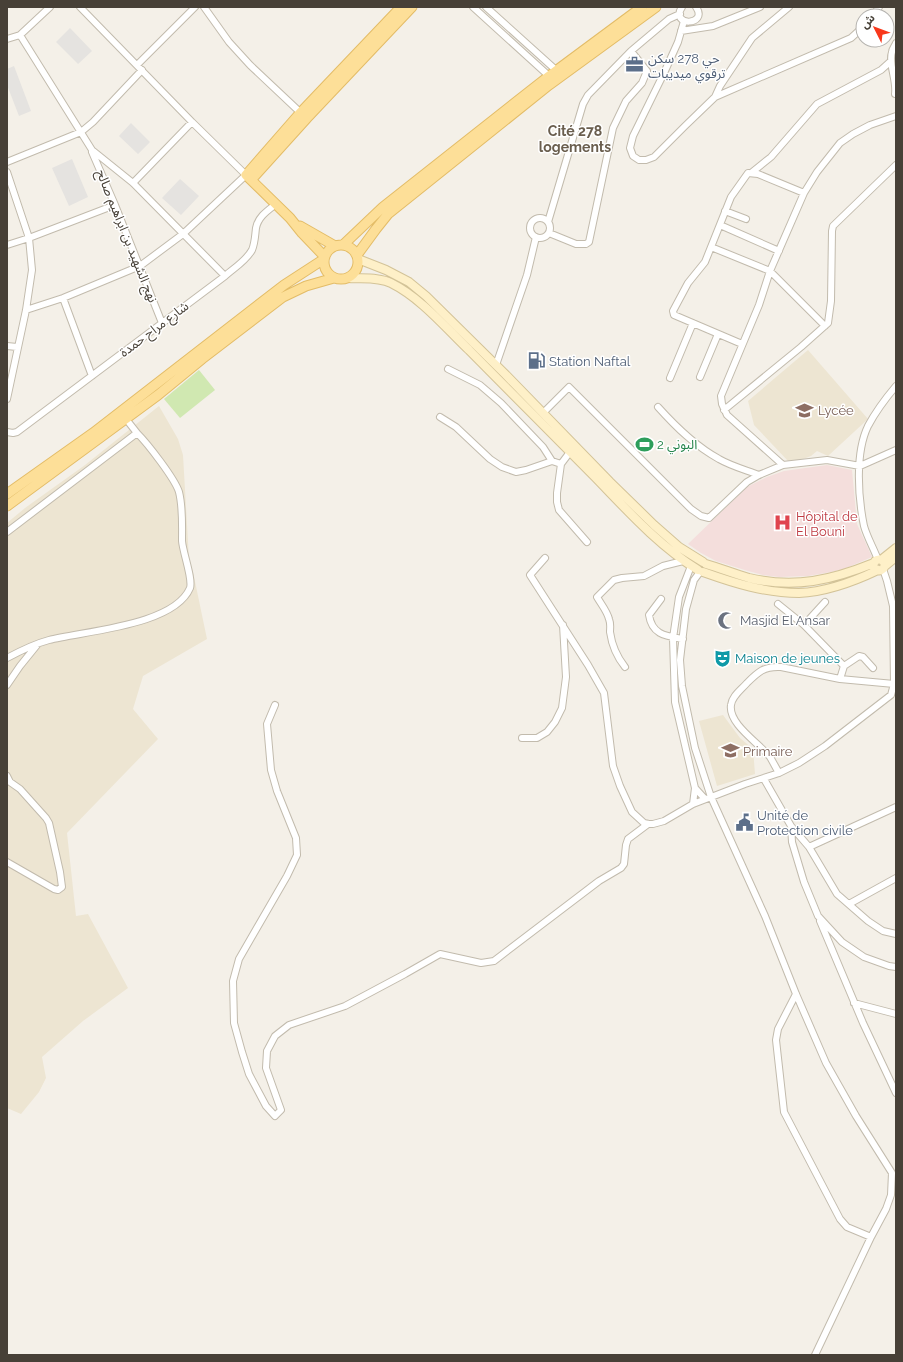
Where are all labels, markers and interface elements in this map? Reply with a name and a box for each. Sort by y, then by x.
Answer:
north arrow [855,8,895,48]
text: ش [858,12,878,32]
place label: حي 278 سكن ترقوي ميديبات [648,51,726,84]
office icon: حي 278 سكن ترقوي ميديبات [625,55,645,75]
district label: Cité 278 logements [539,123,611,155]
street label: نهج الشهيد بن ابراهيم صالح [91,167,161,306]
street label: شارع مراح حمدة [117,298,193,362]
fuel station icon: Station Naftal [526,351,546,371]
place label: Station Naftal [549,354,631,369]
school or university icon: Lycée [795,400,815,420]
place label: Lycée [818,403,854,418]
sports icon: البوني 2 [634,434,654,454]
place label: البوني 2 [657,437,697,455]
place label: Hôpital de El Bouni [796,509,858,539]
hospital icon: Hôpital de El Bouni [773,513,793,533]
mosque icon: Masjid El Ansar [717,610,737,630]
place label: Masjid El Ansar [740,613,831,628]
theatre icon: Maison de jeunes [712,648,732,668]
place label: Maison de jeunes [735,651,840,666]
school or university icon: Primaire [720,741,740,761]
place label: Primaire [743,744,793,759]
place label: Unité de Protection civile [757,808,853,838]
public building icon: Unité de Protection civile [734,812,754,832]

